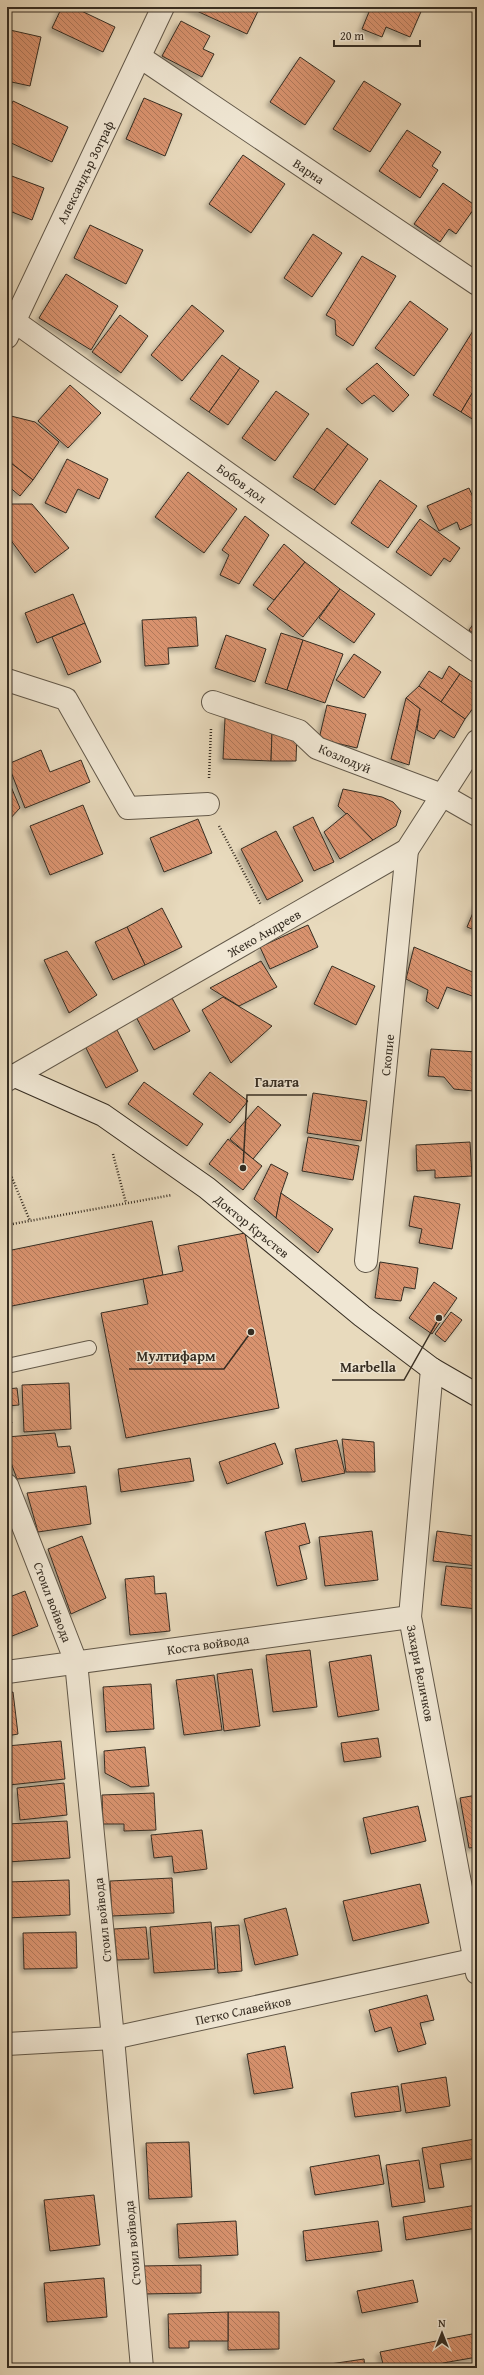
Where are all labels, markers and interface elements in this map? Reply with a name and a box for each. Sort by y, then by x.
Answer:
scale bar [334,22,420,48]
text: 20 m [340,27,364,44]
street label: Александър Зограф [52,117,119,227]
street label: Варна [289,154,329,189]
street label: Бобов дол [213,459,270,508]
street label: Козлодуй [316,739,374,778]
street label: Жеко Андреев [223,905,305,963]
street label: Скопие [376,1033,399,1077]
callout: Галата [247,1069,307,1095]
text: Галата [255,1072,300,1092]
street label: Доктор Кръстев [209,1190,293,1263]
callout: Мултифарм [129,1343,224,1369]
text: Мултифарм [136,1346,216,1366]
callout: Marbella [332,1354,404,1380]
text: Marbella [340,1357,397,1377]
street label: Стоил войвода [28,1559,77,1646]
street label: Захари Величков [402,1623,439,1723]
street label: Коста войвода [166,1629,251,1660]
street label: Стоил войвода [89,1876,116,1963]
street label: Петко Славейков [193,1991,293,2030]
street label: Стоил войвода [119,2199,146,2286]
north arrow [422,2313,462,2353]
text: N [438,2315,446,2331]

